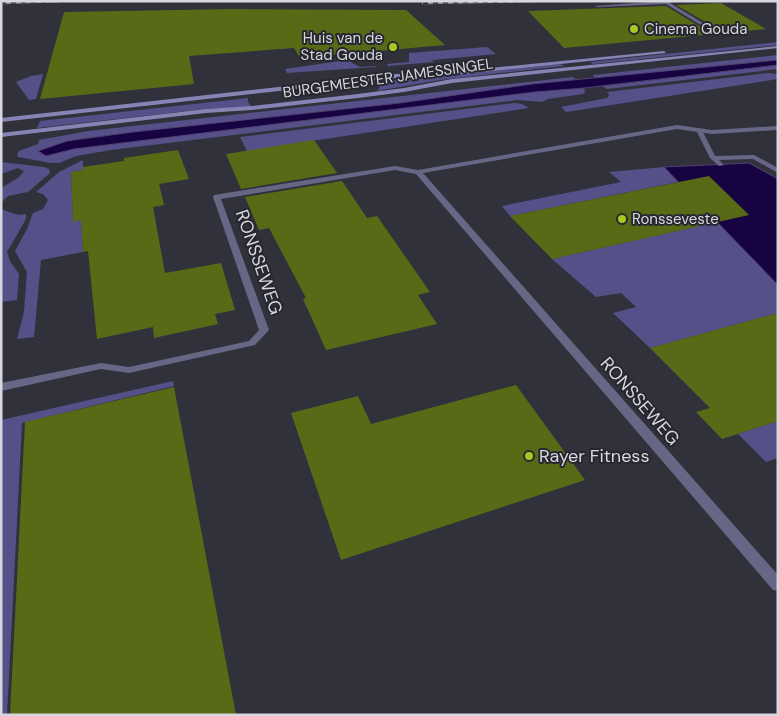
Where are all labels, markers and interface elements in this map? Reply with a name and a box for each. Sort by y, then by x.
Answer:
place label: Cinema Gouda [644,19,747,39]
marker: Cinema Gouda [628,23,640,35]
place label: Huis van de Stad Gouda [300,28,383,65]
marker: Huis van de Stad Gouda [387,41,399,53]
street label: BURGEMEESTER JAMESSINGEL [281,53,495,103]
street label: RONSSEWEG [230,206,288,318]
place label: Ronsseveste [632,209,719,229]
marker: Ronsseveste [616,213,628,225]
street label: RONSSEWEG [595,352,685,450]
place label: Rayer Fitness [539,444,649,468]
marker: Rayer Fitness [523,450,535,462]

